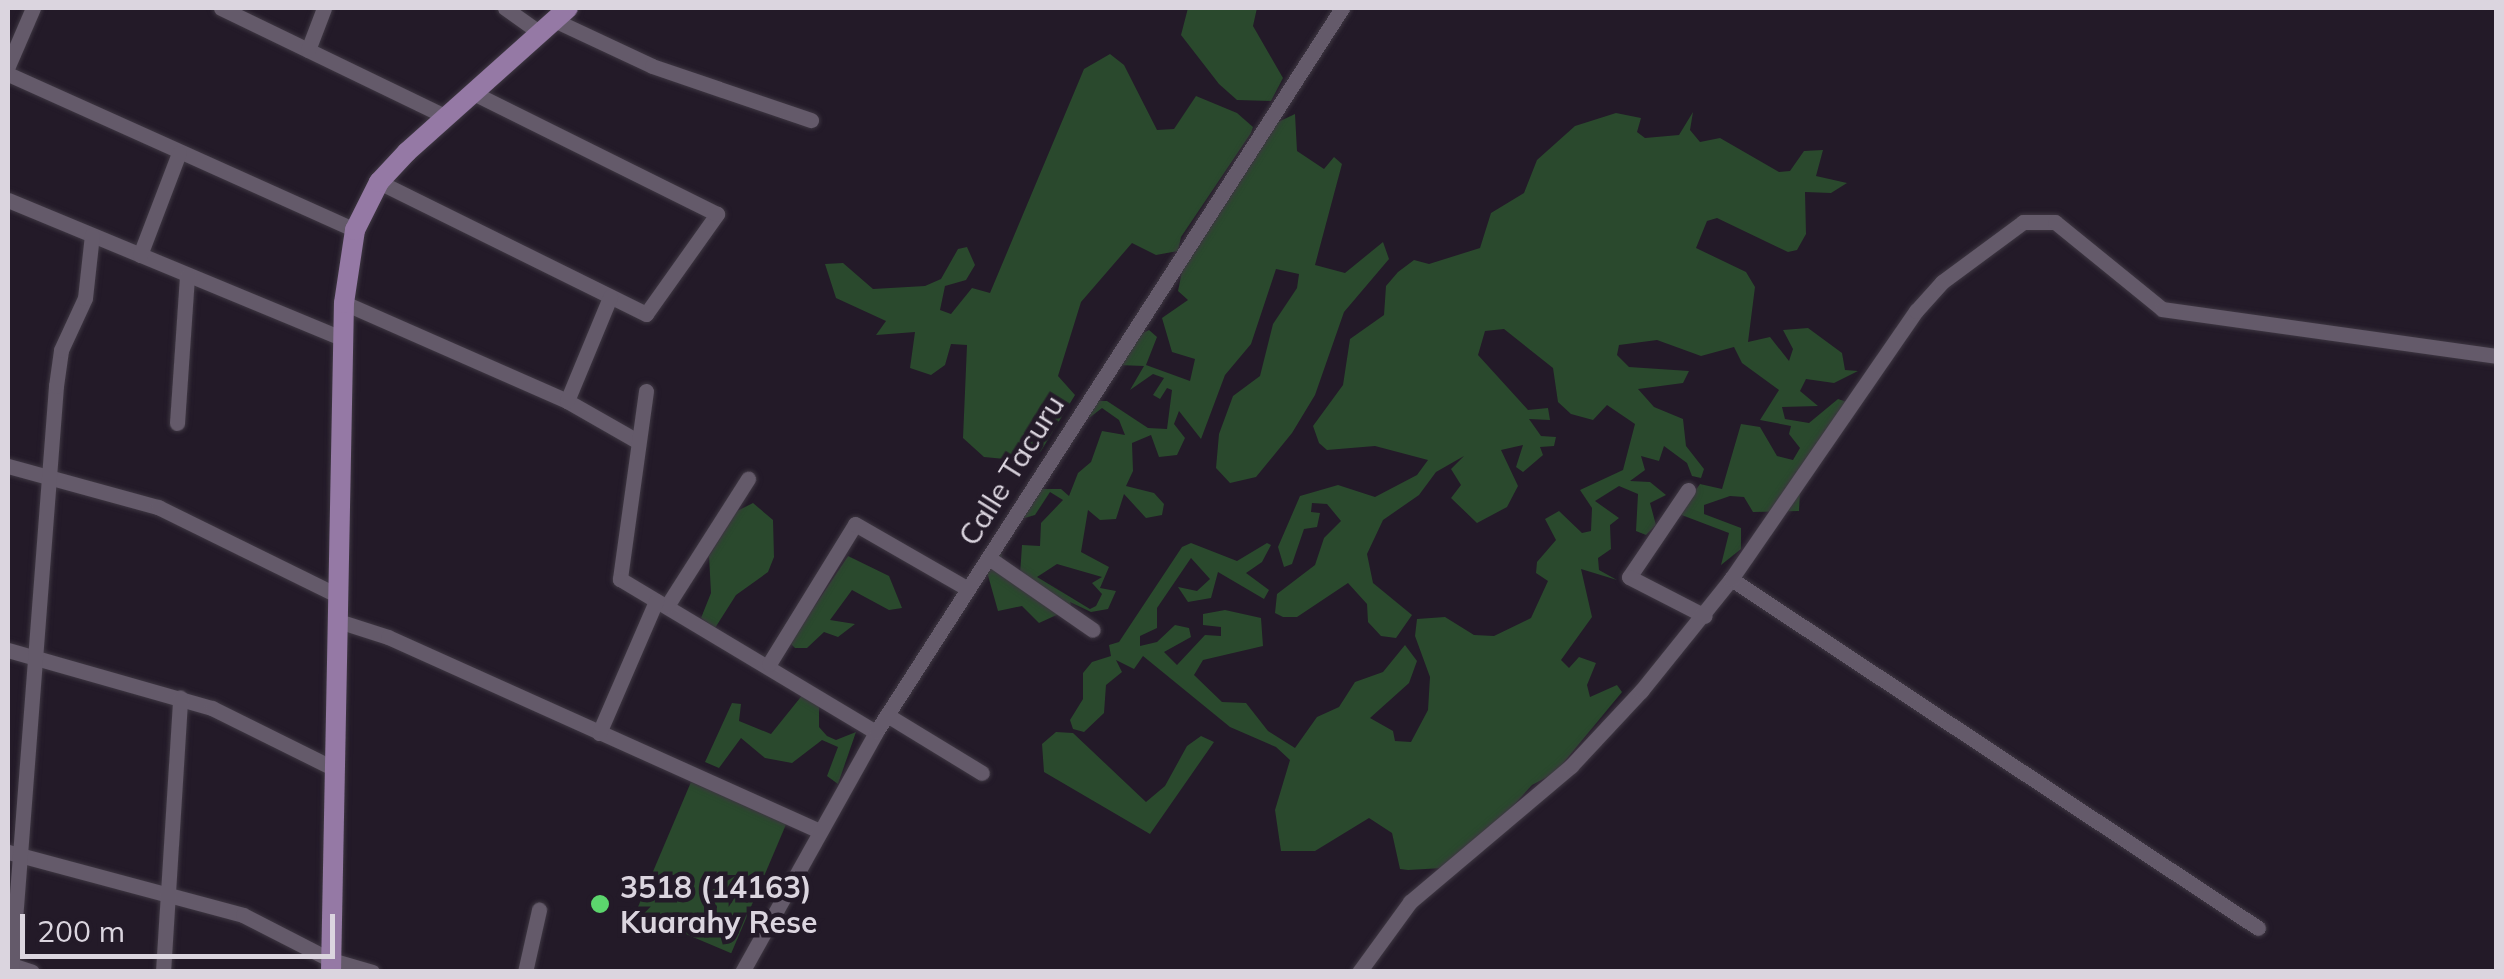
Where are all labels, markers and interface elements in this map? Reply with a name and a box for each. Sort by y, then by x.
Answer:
street label: Calle Tacuru [951,388,1071,552]
place label: 3518 (14163) Kuarahy Rese [620,869,817,940]
marker: 3518 (14163) Kuarahy Rese [589,893,611,915]
scale bar [25,894,340,956]
text: 200 m [37,912,125,950]

